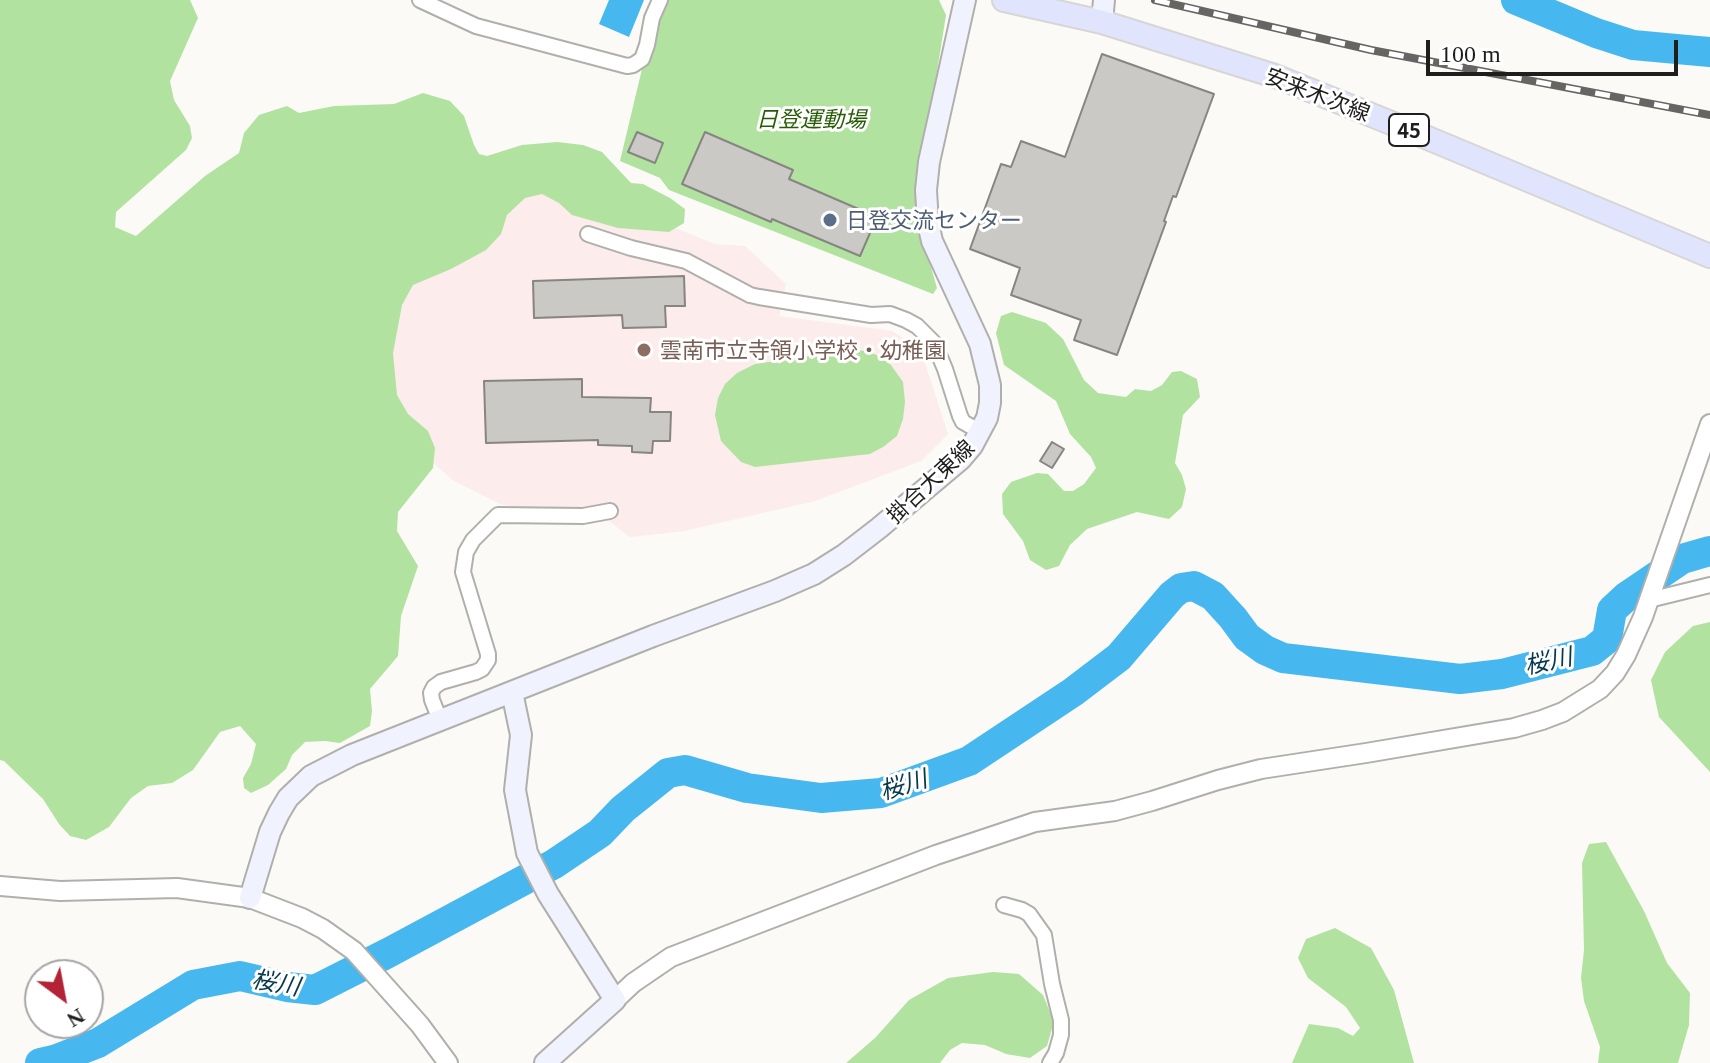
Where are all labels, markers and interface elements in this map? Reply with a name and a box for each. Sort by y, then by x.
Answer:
scale bar [1430,24,1682,74]
text: 100 m [1440,41,1501,67]
street label: 安来木次線 [1262,62,1374,126]
park label: 日登運動場 [756,106,866,132]
road number: 45 [1389,114,1429,146]
place label: 日登交流センター [846,207,1022,233]
marker: 日登交流センター [821,211,839,229]
place label: 雲南市立寺領小学校・幼稚園 [660,337,946,363]
marker: 雲南市立寺領小学校・幼稚園 [635,341,653,359]
street label: 掛合大東線 [881,434,979,528]
water label: 桜川 [1522,641,1574,679]
water label: 桜川 [876,763,930,805]
north arrow [24,959,104,1039]
water label: 桜川 [250,964,302,1000]
text: N [63,1003,89,1033]

